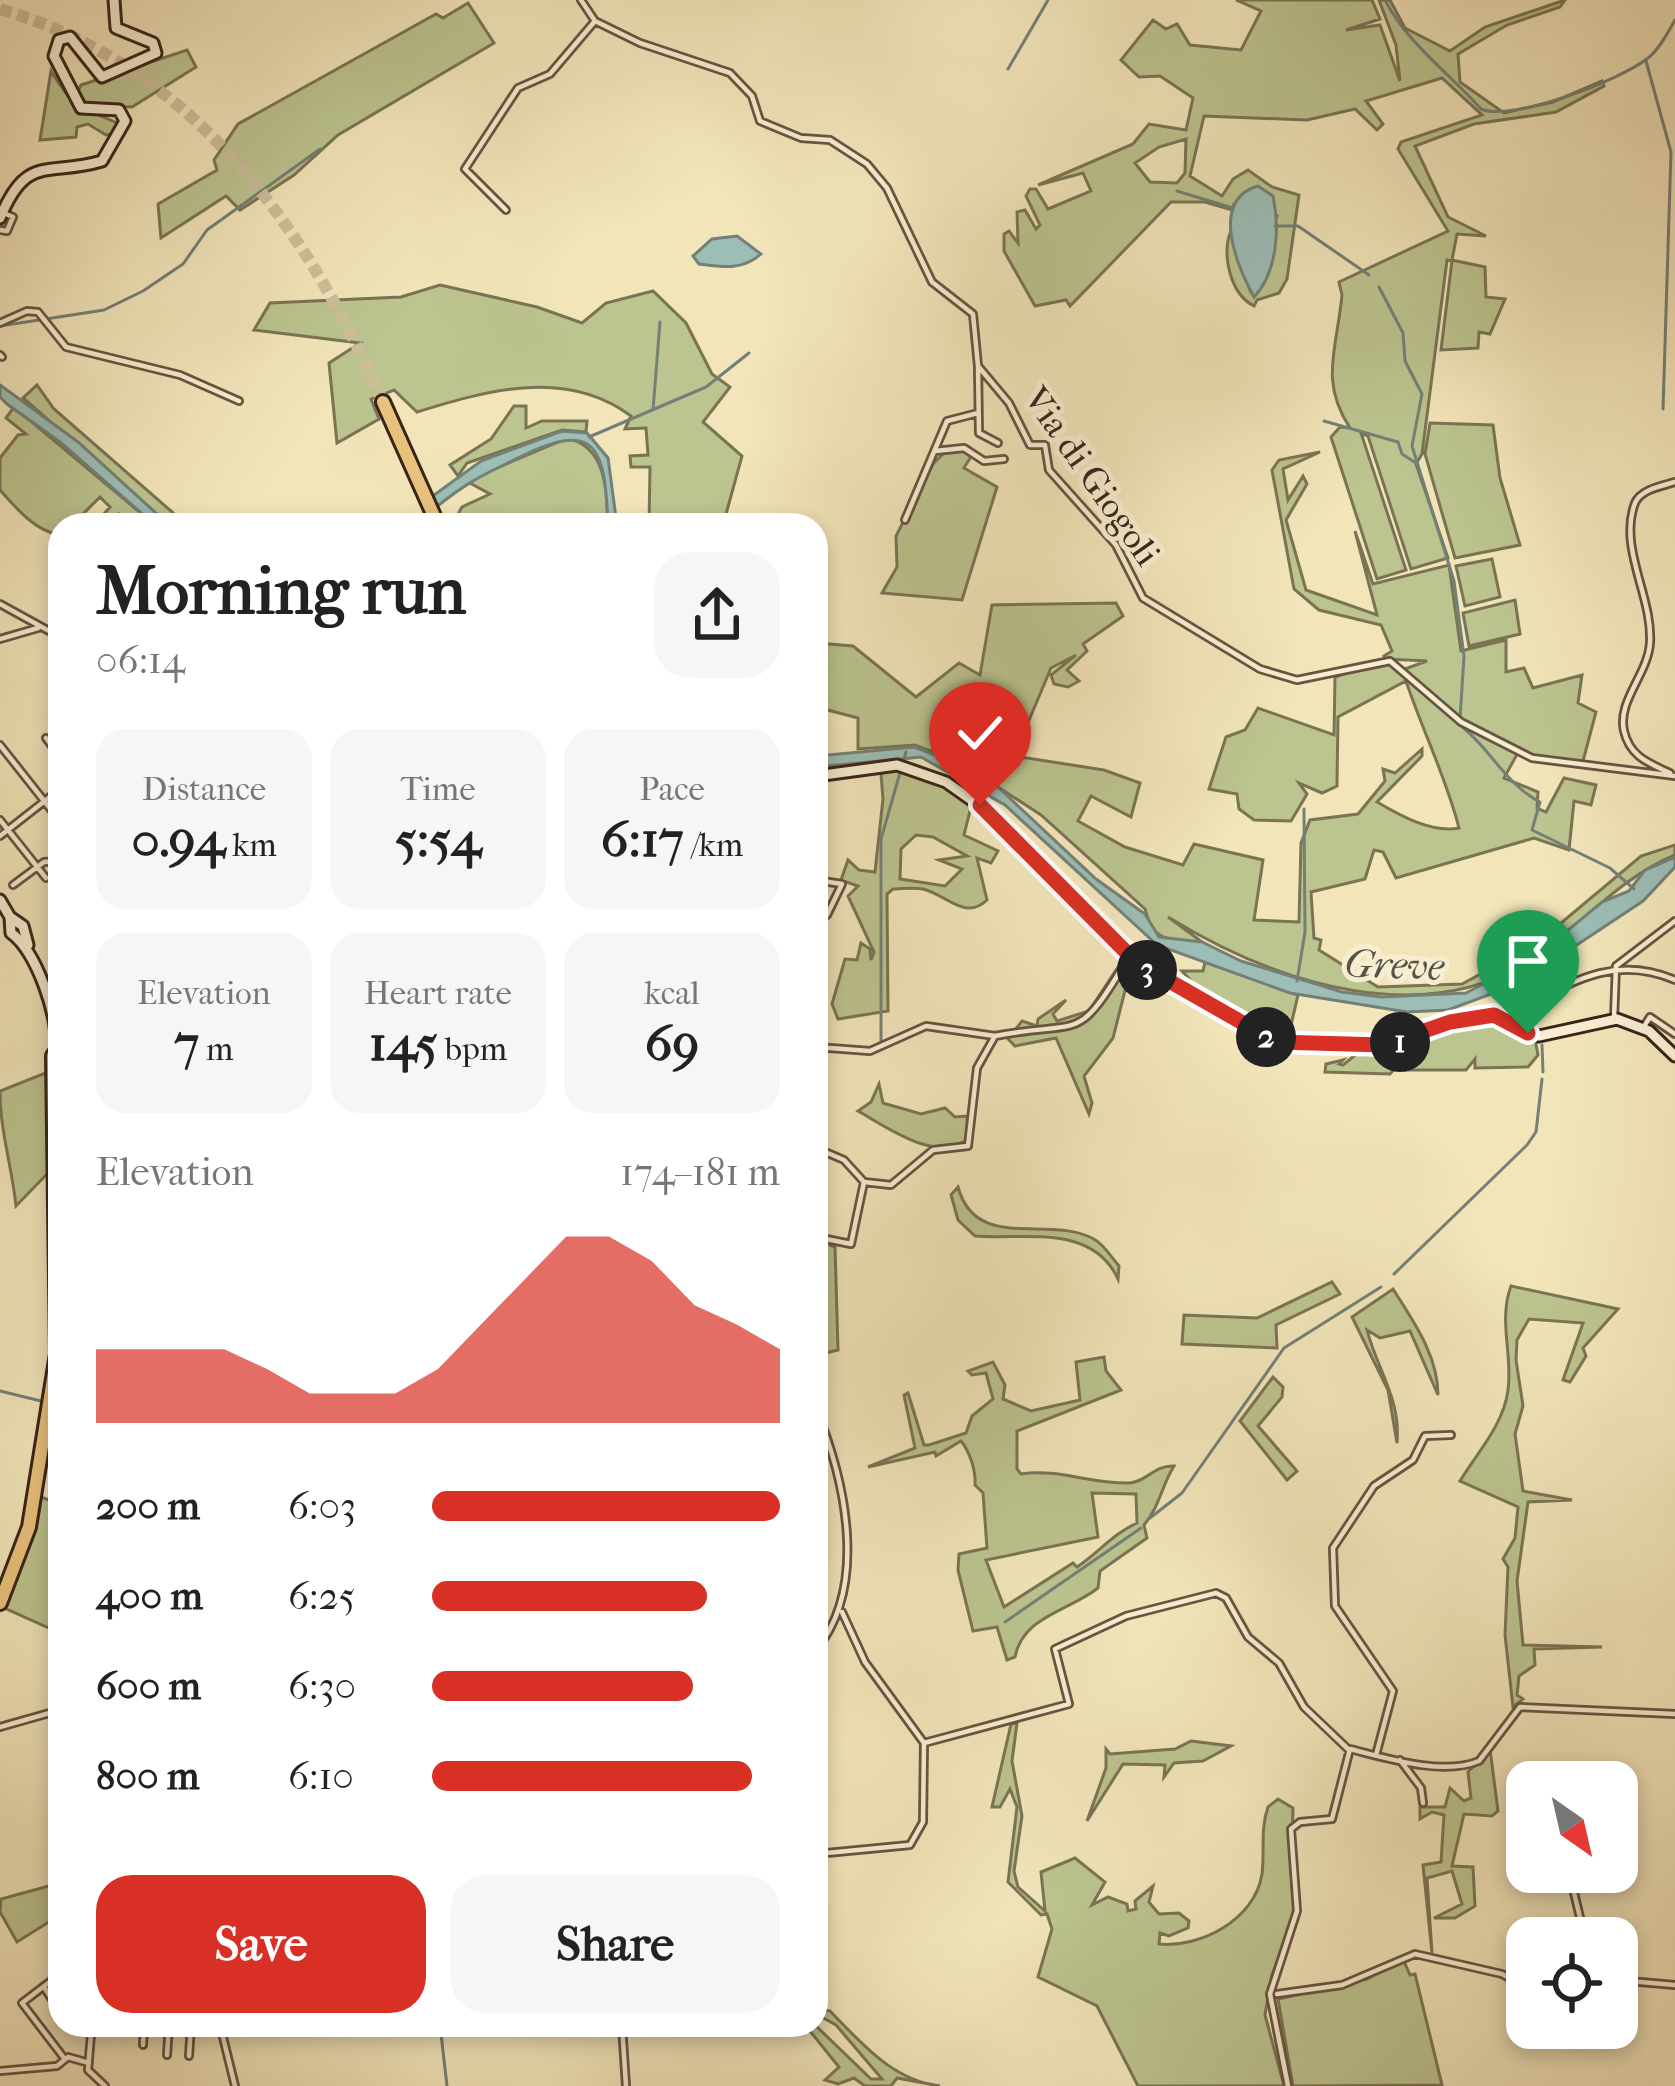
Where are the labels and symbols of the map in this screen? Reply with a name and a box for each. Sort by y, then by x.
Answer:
street label: Via di Giogoli [1015,378,1169,574]
pin [929,682,1031,805]
pin [1477,910,1579,1033]
pin: 3 [1117,940,1177,1000]
water label: Greve [1344,940,1446,990]
pin: 2 [1236,1007,1296,1067]
pin: 1 [1370,1012,1430,1072]
north arrow [1506,1761,1638,1893]

